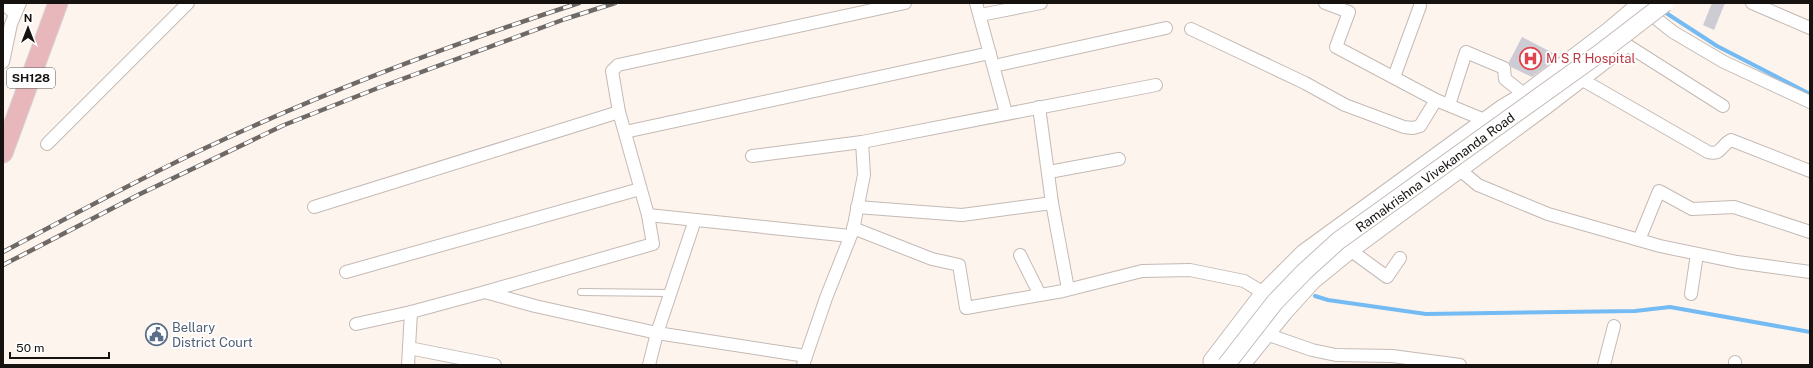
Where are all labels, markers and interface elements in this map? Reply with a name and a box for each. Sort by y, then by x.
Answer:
north arrow [8,8,48,48]
text: N [24,12,32,24]
hospital icon: M S R Hospital [1517,45,1543,71]
place label: M S R Hospital [1546,51,1635,66]
road number: SH128 [7,68,55,88]
street label: Ramakrishna Vivekananda Road [1353,110,1518,235]
place label: Bellary District Court [172,320,253,350]
public building icon: Bellary District Court [143,321,169,347]
scale bar [10,334,109,360]
text: 50 m [16,341,44,355]

